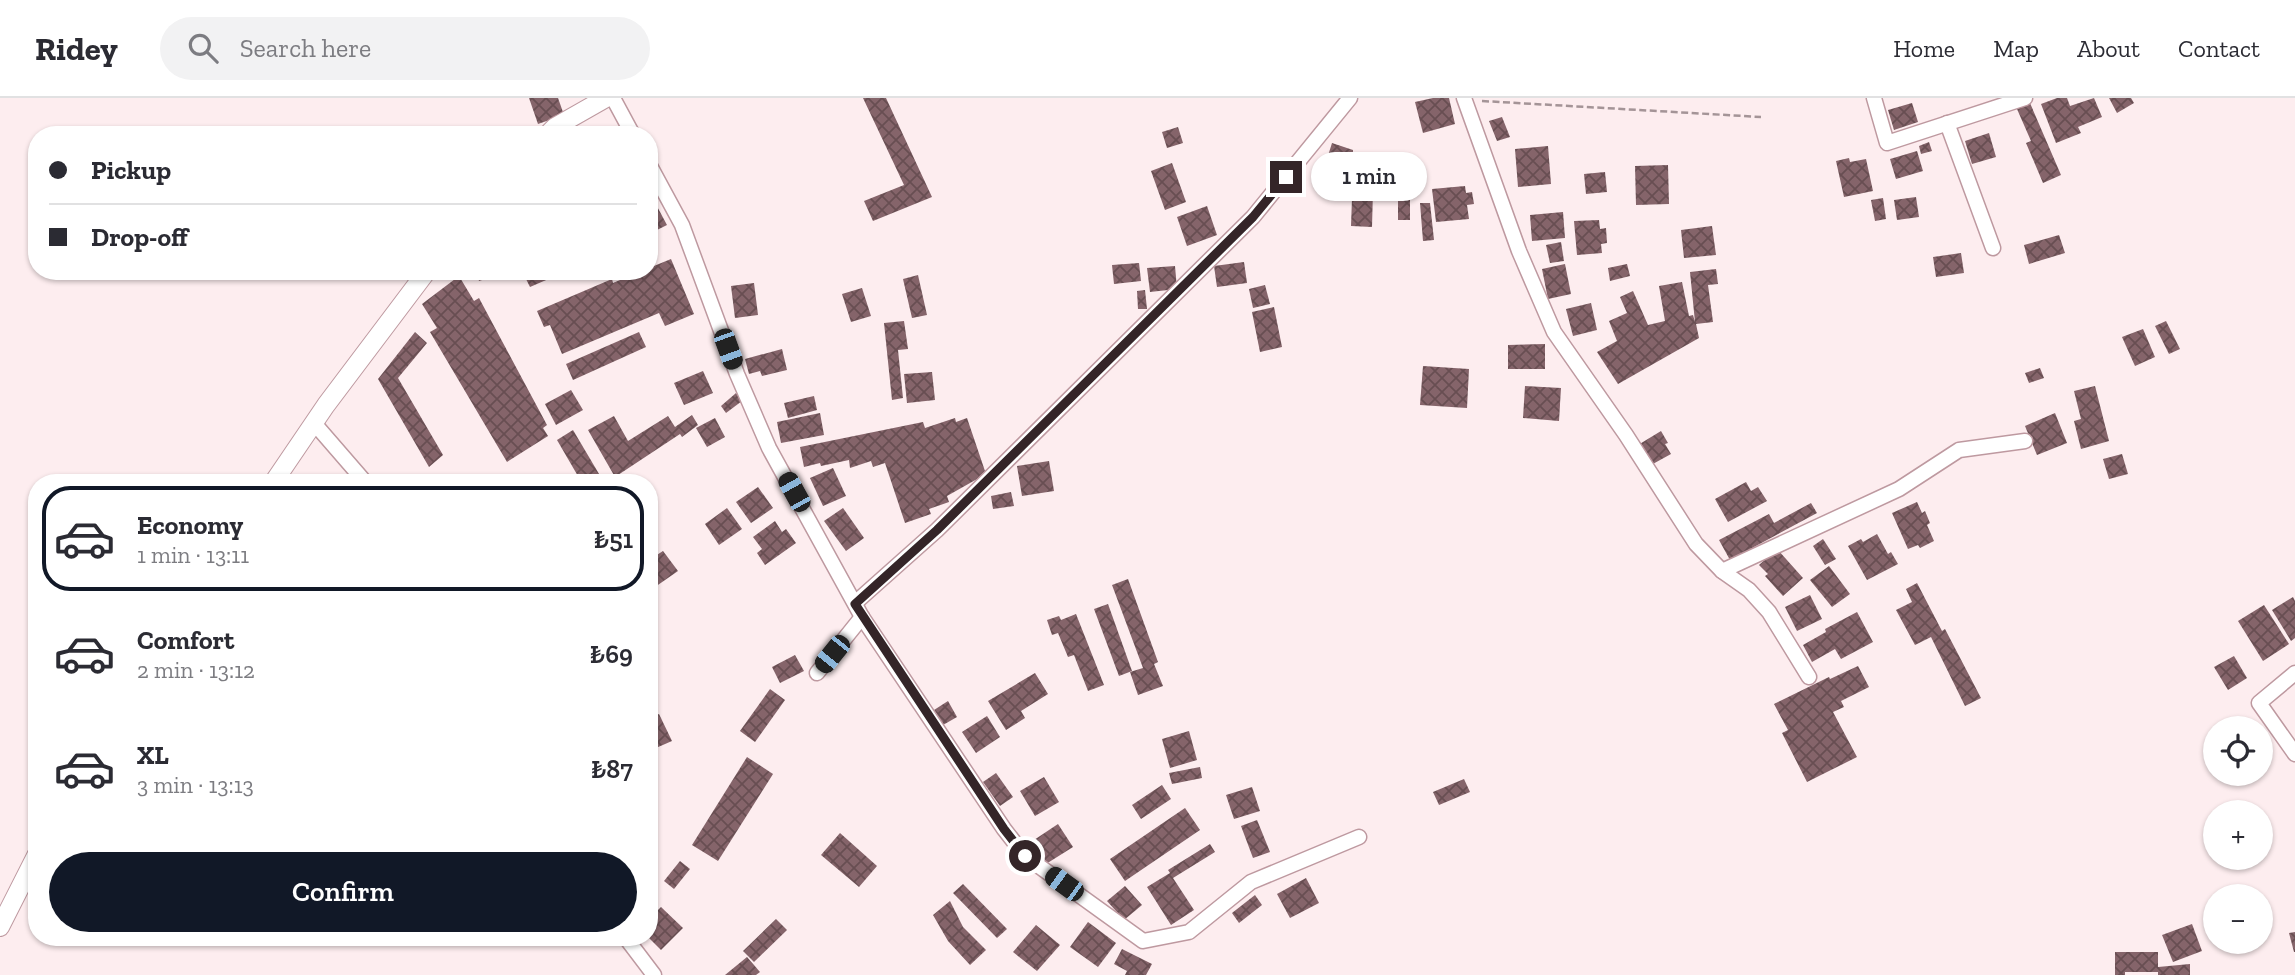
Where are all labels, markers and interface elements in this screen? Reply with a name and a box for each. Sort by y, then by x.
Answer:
search box [160,17,650,80]
text: Ridey [35,29,118,68]
icon: search [184,29,222,67]
text: Search here [240,32,371,64]
text: Home [1893,34,1955,63]
text: Map [1993,34,2039,63]
text: About [2077,34,2140,63]
text: Contact [2178,34,2260,63]
callout: 1 min [1310,153,1426,202]
text: Pickup [91,154,171,186]
route end [1270,161,1302,193]
text: 1 min [1342,162,1396,190]
text: Drop-off [91,221,188,253]
car [711,326,746,372]
car [775,469,814,515]
icon: car [53,507,116,570]
text: Economy [137,509,243,541]
text: ₺51 [594,523,633,555]
text: 1 min · 13:11 [137,541,249,569]
icon: car [53,622,116,685]
text: Comfort [137,624,234,656]
car [811,631,854,677]
text: ₺69 [590,638,633,670]
text: 2 min · 13:12 [137,656,255,684]
map controls [2203,716,2273,954]
button: locate [2203,716,2273,786]
icon: car [53,737,116,800]
text: XL [137,739,169,771]
text: ₺87 [591,753,633,785]
text: 3 min · 13:13 [137,771,254,799]
button: + [2203,800,2273,870]
route start [1009,840,1041,872]
button: Confirm [49,852,637,932]
car [1041,863,1088,905]
button: − [2203,884,2273,954]

